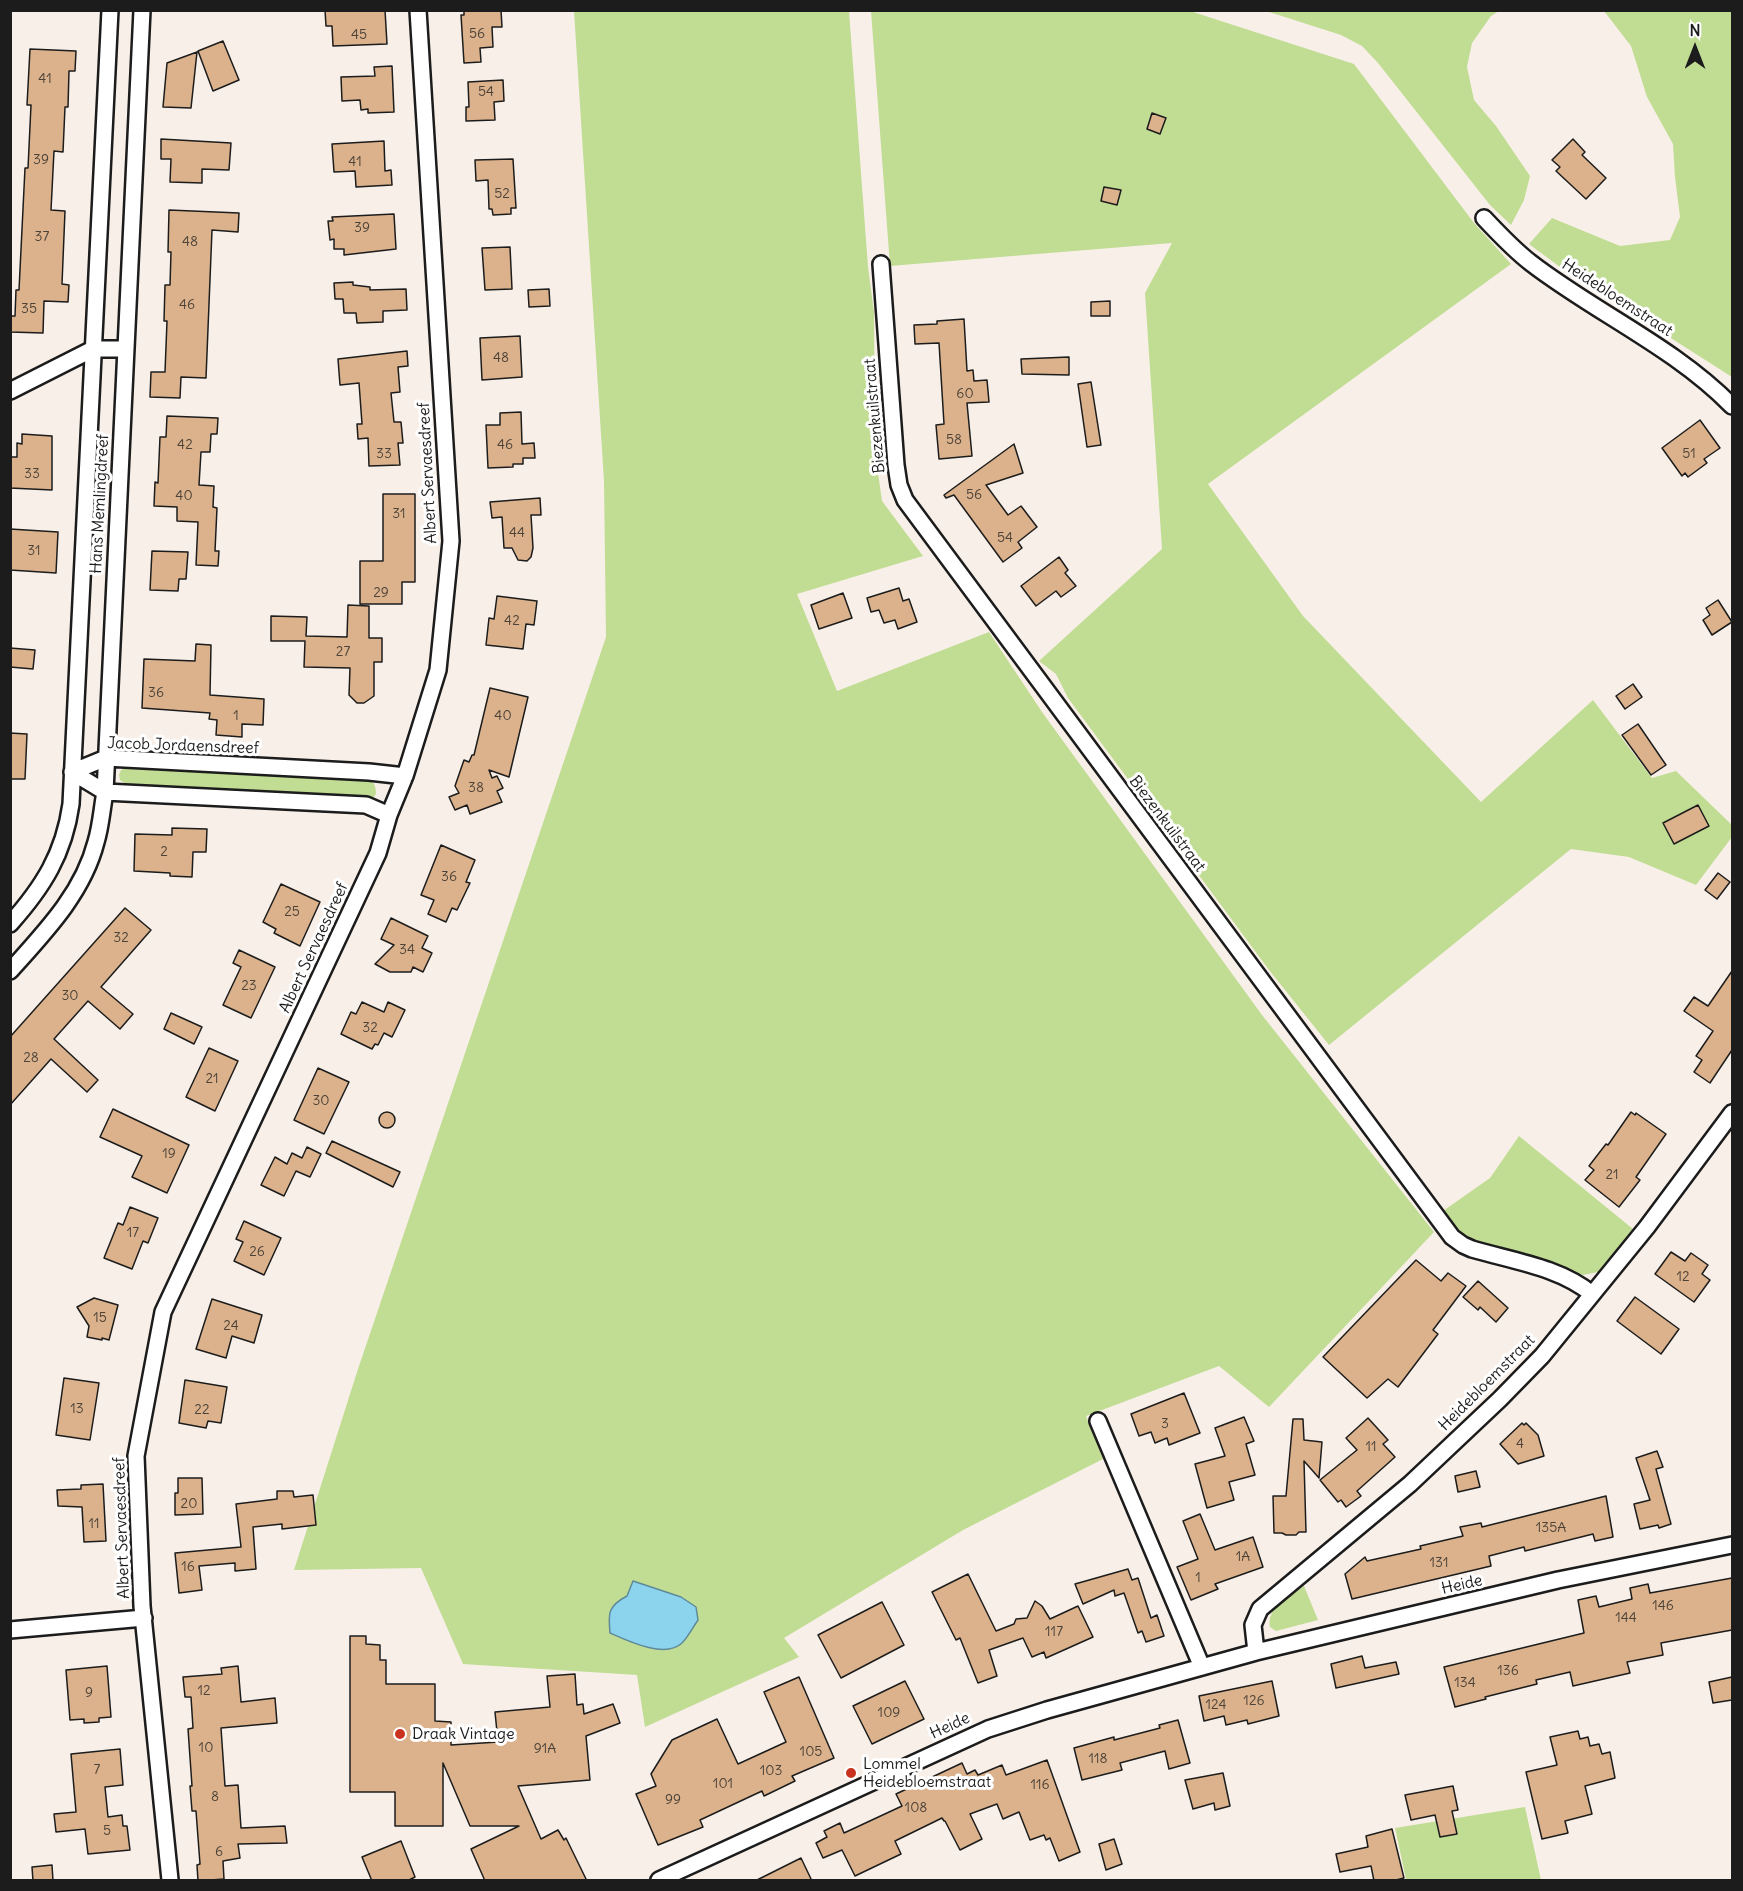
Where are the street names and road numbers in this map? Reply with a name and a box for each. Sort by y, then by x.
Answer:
street label: Heidebloemstraat [1558,255,1676,341]
street label: Biezenkuilstraat [860,358,890,474]
street label: Albert Servaesdreef [415,402,441,544]
street label: Hans Memlingdreef [87,434,113,574]
street label: Jacob Jordaensdreef [107,734,259,758]
street label: Biezenkuilstraat [1125,772,1209,876]
street label: Albert Servaesdreef [275,880,353,1016]
street label: Heidebloemstraat [1435,1331,1539,1435]
street label: Albert Servaesdreef [110,1457,134,1599]
street label: Heide [1440,1571,1484,1599]
street label: Heide [927,1709,973,1743]

